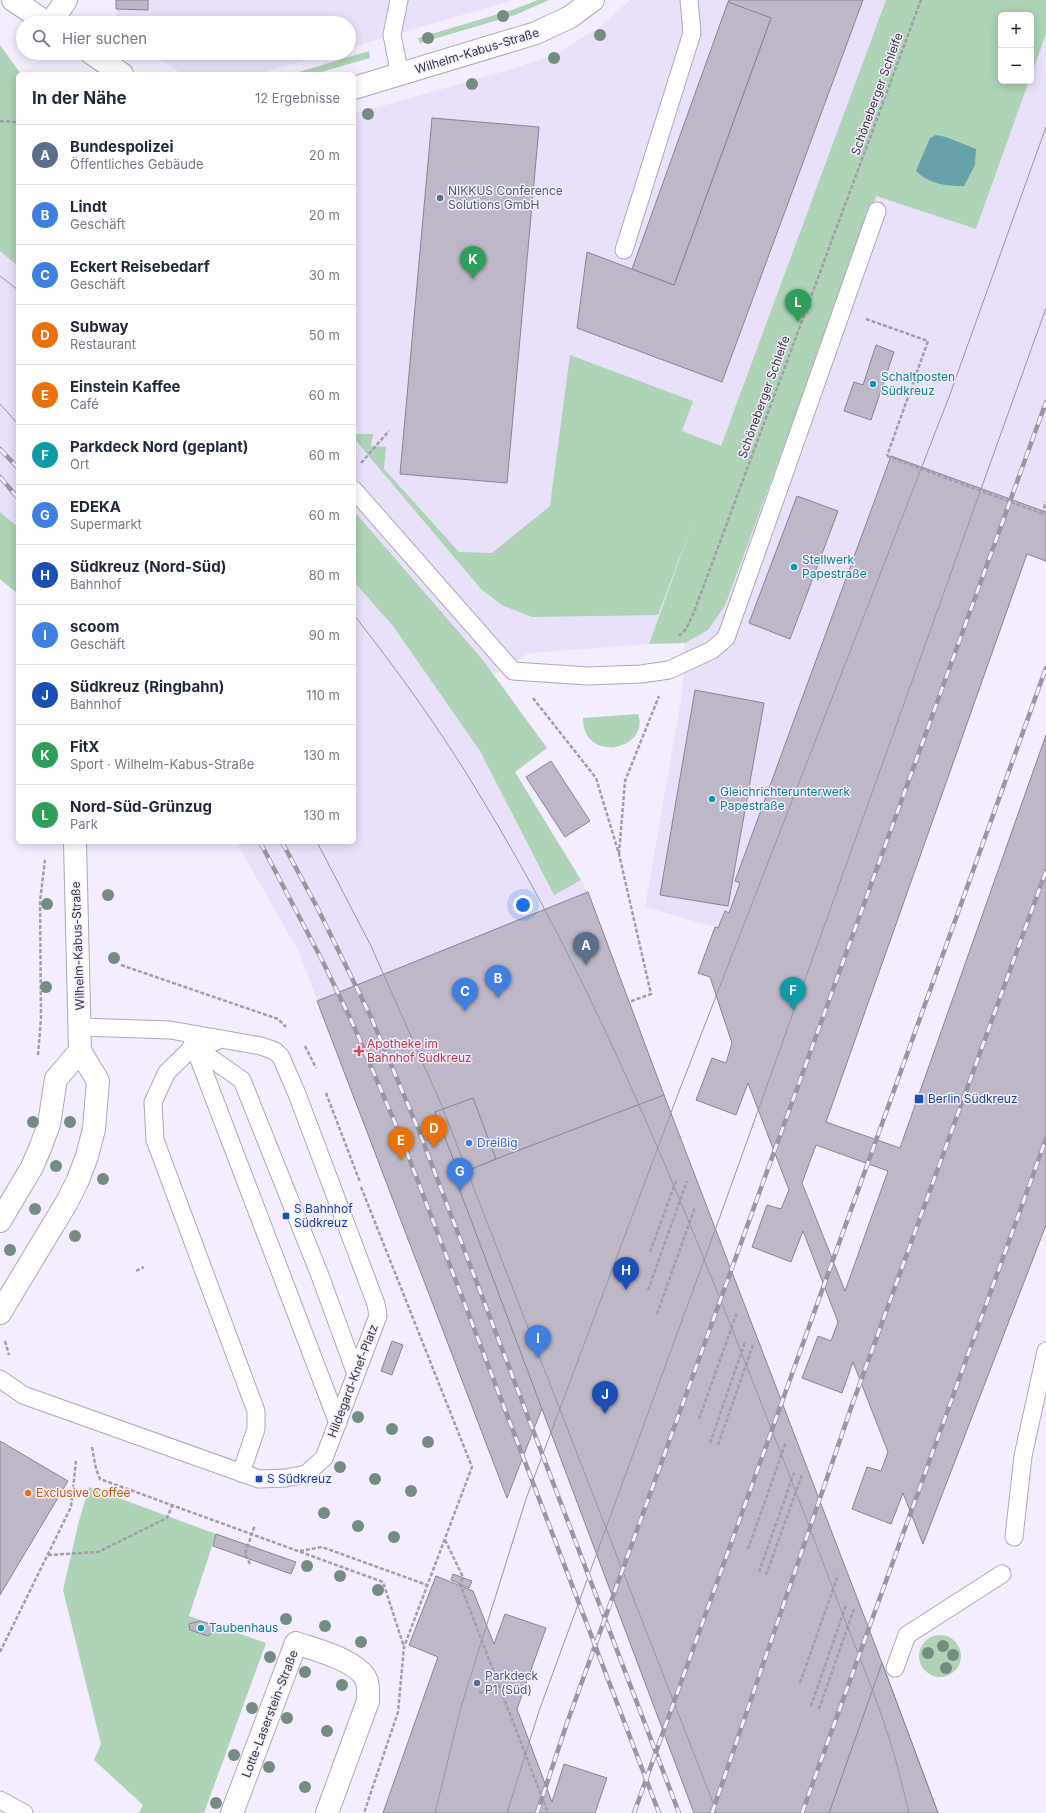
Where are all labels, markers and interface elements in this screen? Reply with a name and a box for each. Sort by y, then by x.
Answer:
map controls [998,12,1034,84]
button: + [998,12,1034,48]
search box [16,16,356,60]
street label: Wilhelm-Kabus-Straße [413,24,541,77]
icon: search [30,27,52,49]
text: Hier suchen [62,29,147,48]
street label: Schöneberger Schleife [847,30,906,157]
button: − [998,48,1034,84]
text: In der Nähe [32,88,127,108]
text: 12 Ergebnisse [255,90,340,106]
text: Bundespolizei [70,137,173,156]
text: A [40,147,50,163]
text: 20 m [309,147,340,163]
text: Öffentliches Gebäude [70,156,204,172]
place label: NIKKUS Conference Solutions GmbH [448,183,563,212]
marker: NIKKUS Conference Solutions GmbH [435,193,445,203]
text: Lindt [70,197,107,216]
text: B [41,207,49,223]
text: 20 m [309,207,340,223]
text: Geschäft [70,216,125,232]
pin: K [460,246,486,279]
text: Eckert Reisebedarf [70,257,210,276]
text: C [40,267,50,283]
text: 30 m [309,267,340,283]
text: Geschäft [70,276,125,292]
pin: L [785,289,811,322]
text: Subway [70,317,129,336]
text: D [40,327,50,343]
text: 50 m [309,327,340,343]
street label: Schöneberger Schleife [734,333,793,460]
text: Restaurant [70,336,136,352]
place label: Schaltposten Südkreuz [881,369,955,398]
text: Einstein Kaffee [70,377,181,396]
marker: Schaltposten Südkreuz [868,379,878,389]
text: E [41,387,49,403]
text: 60 m [309,387,340,403]
text: Café [70,396,99,412]
text: Parkdeck Nord (geplant) [70,437,249,456]
text: F [41,447,49,463]
text: 60 m [309,447,340,463]
text: Ort [70,456,89,472]
text: EDEKA [70,497,121,516]
text: G [40,507,50,523]
text: 60 m [309,507,340,523]
text: Supermarkt [70,516,142,532]
place label: Stellwerk Papestraße [802,552,867,581]
text: Südkreuz (Nord-Süd) [70,557,227,576]
marker: Stellwerk Papestraße [789,562,799,572]
text: H [40,567,50,583]
text: 80 m [309,567,340,583]
text: Bahnhof [70,576,121,592]
text: scoom [70,617,119,636]
text: I [43,627,47,643]
text: 90 m [309,627,340,643]
text: Geschäft [70,636,125,652]
text: Südkreuz (Ringbahn) [70,677,225,696]
text: J [41,687,49,703]
text: 110 m [306,687,340,703]
text: Bahnhof [70,696,121,712]
text: FitX [70,737,99,756]
text: K [40,747,50,763]
text: 130 m [303,747,340,763]
text: Sport · Wilhelm-Kabus-Straße [70,756,254,772]
place label: Gleichrichterunterwerk Papestraße [720,784,851,813]
marker: Gleichrichterunterwerk Papestraße [707,794,717,804]
text: Nord-Süd-Grünzug [70,797,212,816]
text: L [41,807,49,823]
text: 130 m [303,807,340,823]
text: Park [70,816,98,832]
street label: Wilhelm-Kabus-Straße [68,881,87,1011]
your location [513,895,533,915]
pin: A [573,932,599,965]
pin: B [485,965,511,998]
pin: F [780,977,806,1010]
pin: C [452,978,478,1011]
place label: Apotheke im Bahnhof Südkreuz [367,1036,472,1065]
marker: Apotheke im Bahnhof Südkreuz [354,1046,364,1056]
place label: Berlin Südkreuz [928,1091,1018,1106]
marker: Berlin Südkreuz [913,1093,925,1105]
pin: D [421,1115,447,1148]
pin: E [388,1127,414,1160]
place label: Dreißig [477,1135,518,1150]
marker: Dreißig [464,1138,474,1148]
pin: G [447,1158,473,1191]
place label: S Bahnhof Südkreuz [294,1201,353,1230]
marker: S Bahnhof Südkreuz [281,1211,291,1221]
pin: H [613,1257,639,1290]
street label: Hildegard-Knef-Platz [324,1322,381,1440]
pin: I [525,1325,551,1358]
pin: J [592,1381,618,1414]
place label: S Südkreuz [267,1471,332,1486]
marker: S Südkreuz [254,1474,264,1484]
place label: Exclusive Coffee [36,1485,131,1500]
marker: Exclusive Coffee [23,1488,33,1498]
place label: Taubenhaus [209,1620,278,1635]
marker: Taubenhaus [196,1623,206,1633]
street label: Lotte-Laserstein-Straße [238,1648,301,1780]
place label: Parkdeck P1 (Süd) [485,1668,539,1697]
marker: Parkdeck P1 (Süd) [472,1678,482,1688]

